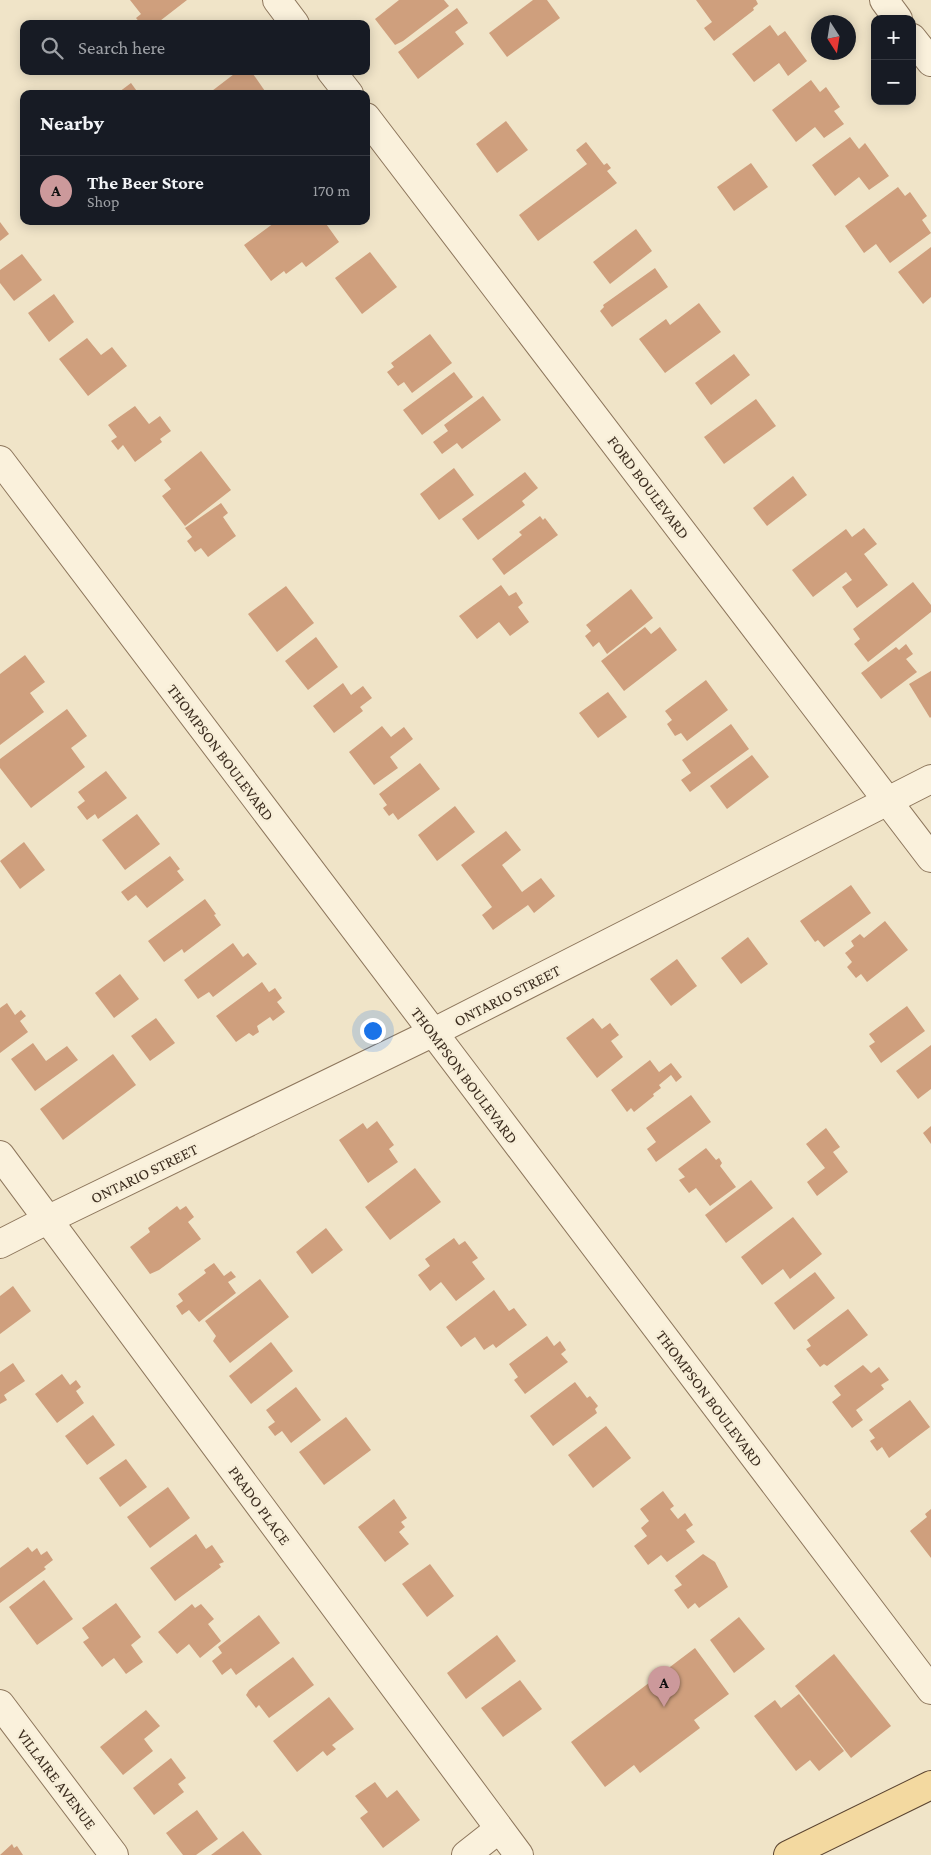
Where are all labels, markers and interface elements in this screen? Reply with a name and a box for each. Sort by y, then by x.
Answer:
north arrow [811,15,856,60]
map controls [871,15,916,105]
button: + [871,15,916,60]
search box [20,20,370,75]
icon: search [38,34,66,62]
text: Search here [78,37,165,58]
button: − [871,60,916,105]
text: Nearby [40,111,104,135]
text: The Beer Store [87,172,204,193]
text: A [51,182,61,199]
text: 170 m [313,182,350,199]
text: Shop [87,193,119,210]
street label: FORD BOULEVARD [604,432,693,542]
street label: THOMPSON BOULEVARD [164,681,277,824]
street label: ONTARIO STREET [451,961,563,1030]
street label: THOMPSON BOULEVARD [408,1004,521,1147]
your location [360,1018,386,1044]
street label: ONTARIO STREET [88,1140,201,1207]
street label: THOMPSON BOULEVARD [653,1327,766,1470]
street label: PRADO PLACE [225,1463,294,1548]
pin: A [648,1666,680,1707]
street label: VILLAIRE AVENUE [14,1726,100,1833]

